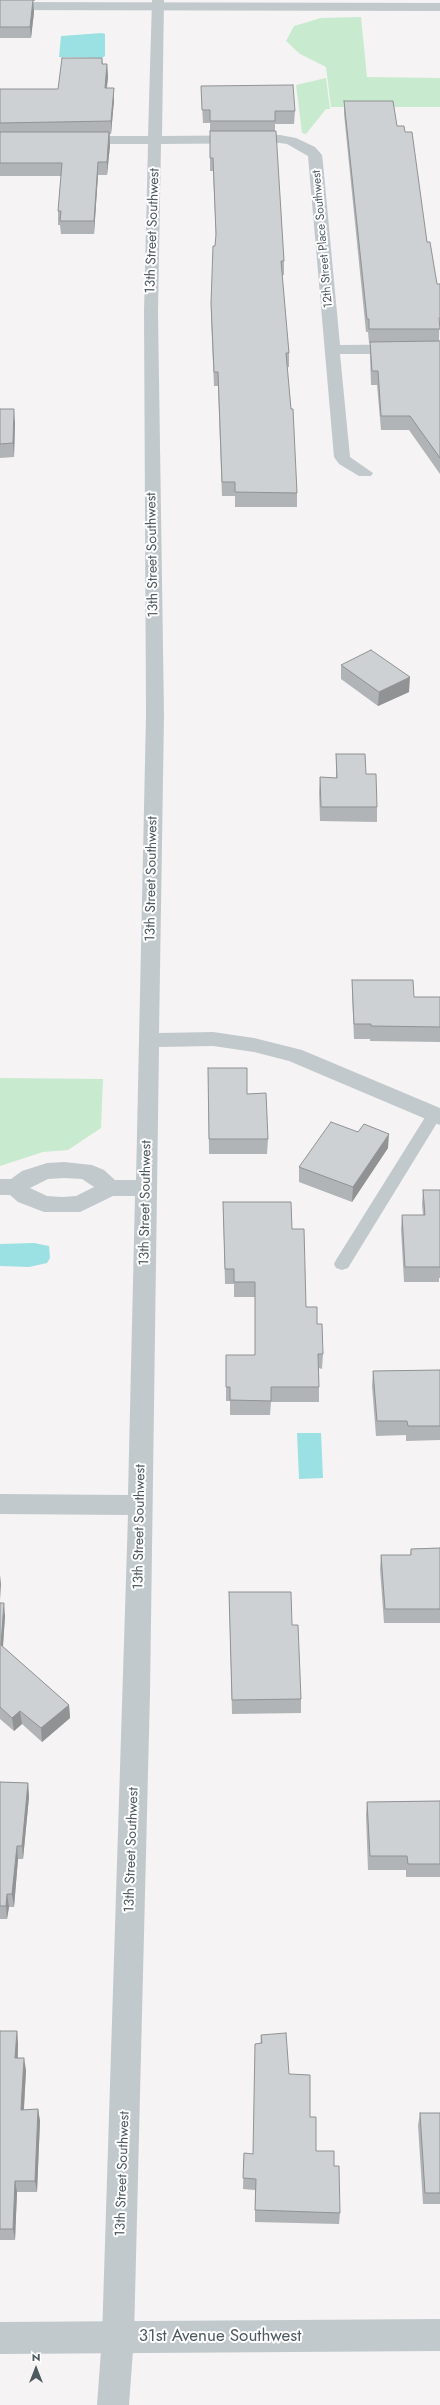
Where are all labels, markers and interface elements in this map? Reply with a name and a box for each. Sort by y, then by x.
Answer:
street label: 13th Street Southwest [142,168,164,294]
street label: 12th Street Place Southwest [310,169,336,309]
street label: 13th Street Southwest [144,492,162,618]
street label: 13th Street Southwest [143,816,161,942]
street label: 13th Street Southwest [137,1140,155,1266]
street label: 13th Street Southwest [131,1464,149,1590]
street label: 13th Street Southwest [121,1787,143,1913]
street label: 13th Street Southwest [112,2111,134,2237]
street label: 31st Avenue Southwest [139,2327,301,2347]
north arrow [16,2349,56,2389]
text: N [32,2349,40,2365]

